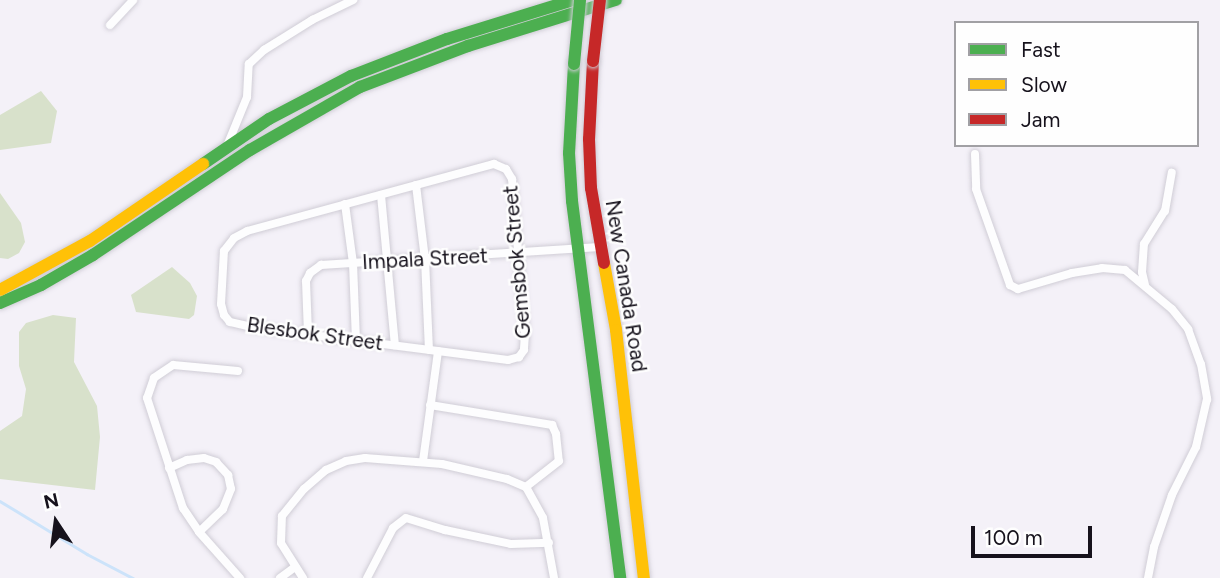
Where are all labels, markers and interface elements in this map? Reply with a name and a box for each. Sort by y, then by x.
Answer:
legend [954,21,1199,147]
text: Fast [1021,37,1061,62]
text: Slow [1021,72,1067,97]
text: Jam [1021,107,1060,132]
street label: Gemsbok Street [498,184,536,340]
street label: New Canada Road [600,198,652,374]
street label: Impala Street [361,243,489,275]
street label: Blesbok Street [245,312,385,356]
north arrow [21,487,91,557]
text: N [41,488,61,514]
scale bar [975,512,1096,556]
text: 100 m [984,525,1043,550]

